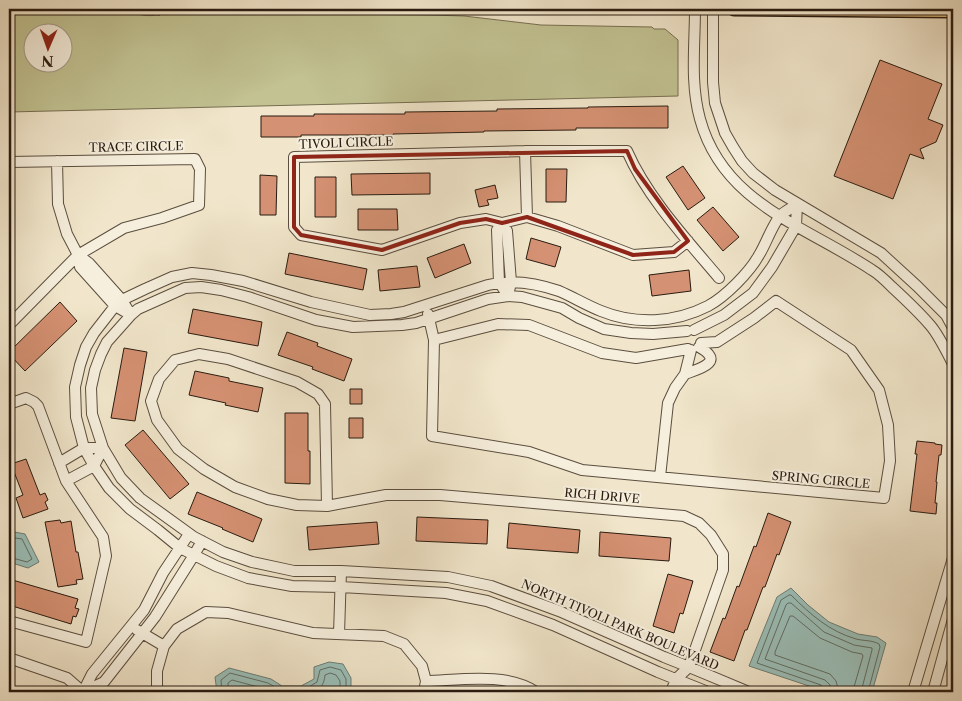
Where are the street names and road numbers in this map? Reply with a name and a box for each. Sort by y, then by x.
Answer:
street label: TIVOLI CIRCLE [298,133,394,152]
street label: TRACE CIRCLE [88,138,184,155]
street label: SPRING CIRCLE [771,468,871,491]
street label: RICH DRIVE [564,485,640,506]
street label: NORTH TIVOLI PARK BOULEVARD [519,576,722,673]

